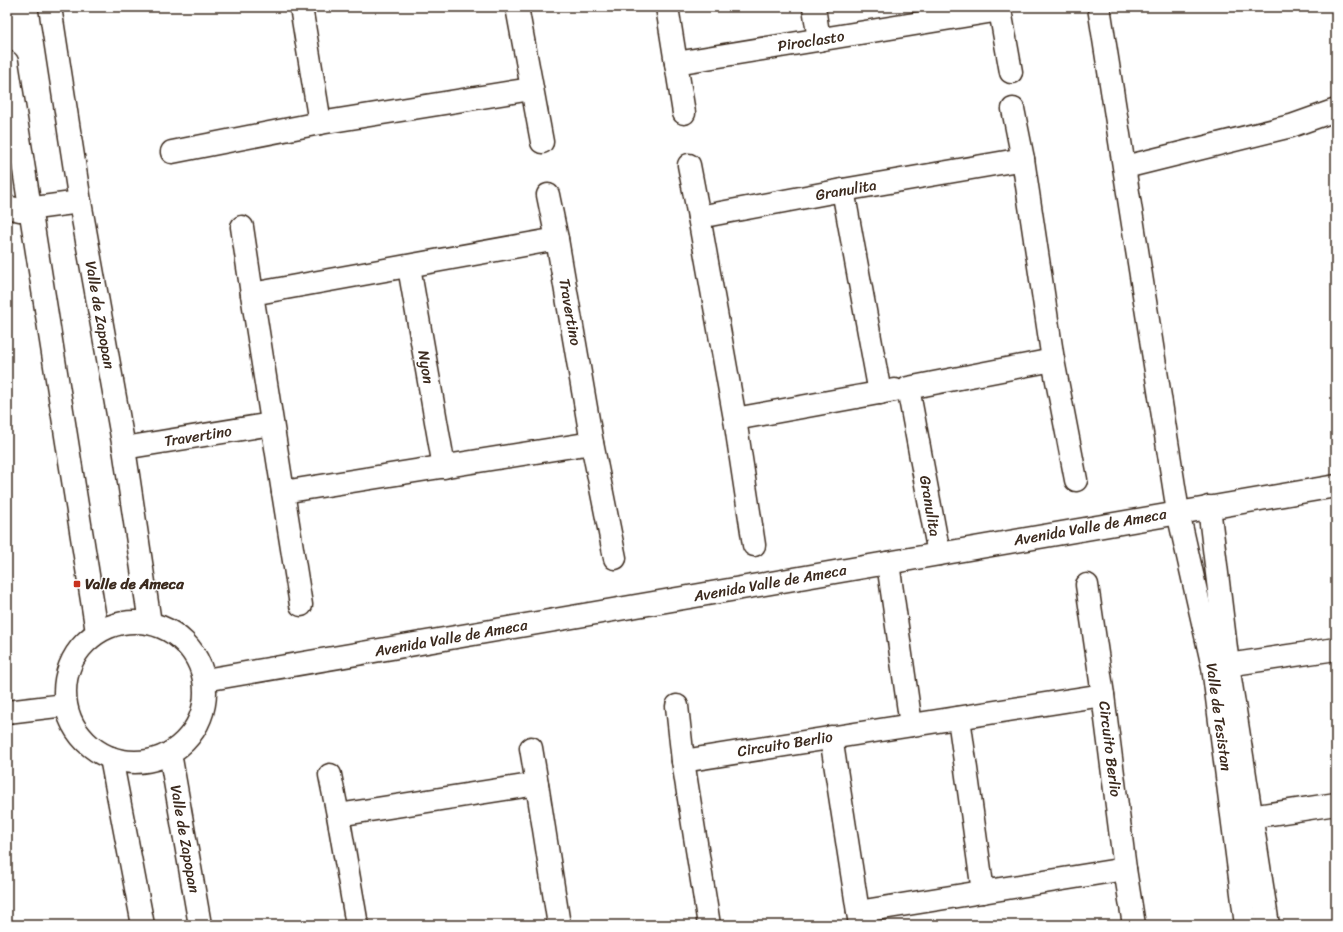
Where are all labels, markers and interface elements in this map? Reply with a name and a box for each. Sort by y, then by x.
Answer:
street label: Piroclasto [776,23,847,59]
street label: Granulita [813,172,879,208]
street label: Valle de Zapopan [78,259,122,371]
street label: Travertino [551,276,589,348]
street label: Nyon [410,348,442,386]
street label: Travertino [162,418,234,454]
street label: Granulita [912,473,948,539]
street label: Avenida Valle de Ameca [1011,501,1169,553]
street label: Avenida Valle de Ameca [691,557,849,609]
place label: Valle de Ameca [85,571,184,597]
marker: Valle de Ameca [72,579,82,589]
street label: Avenida Valle de Ameca [372,612,530,664]
street label: Valle de Tesistan [1199,661,1239,773]
street label: Circuito Berlio [1091,700,1129,799]
street label: Circuito Berlio [735,724,835,764]
street label: Valle de Zapopan [163,783,207,895]

